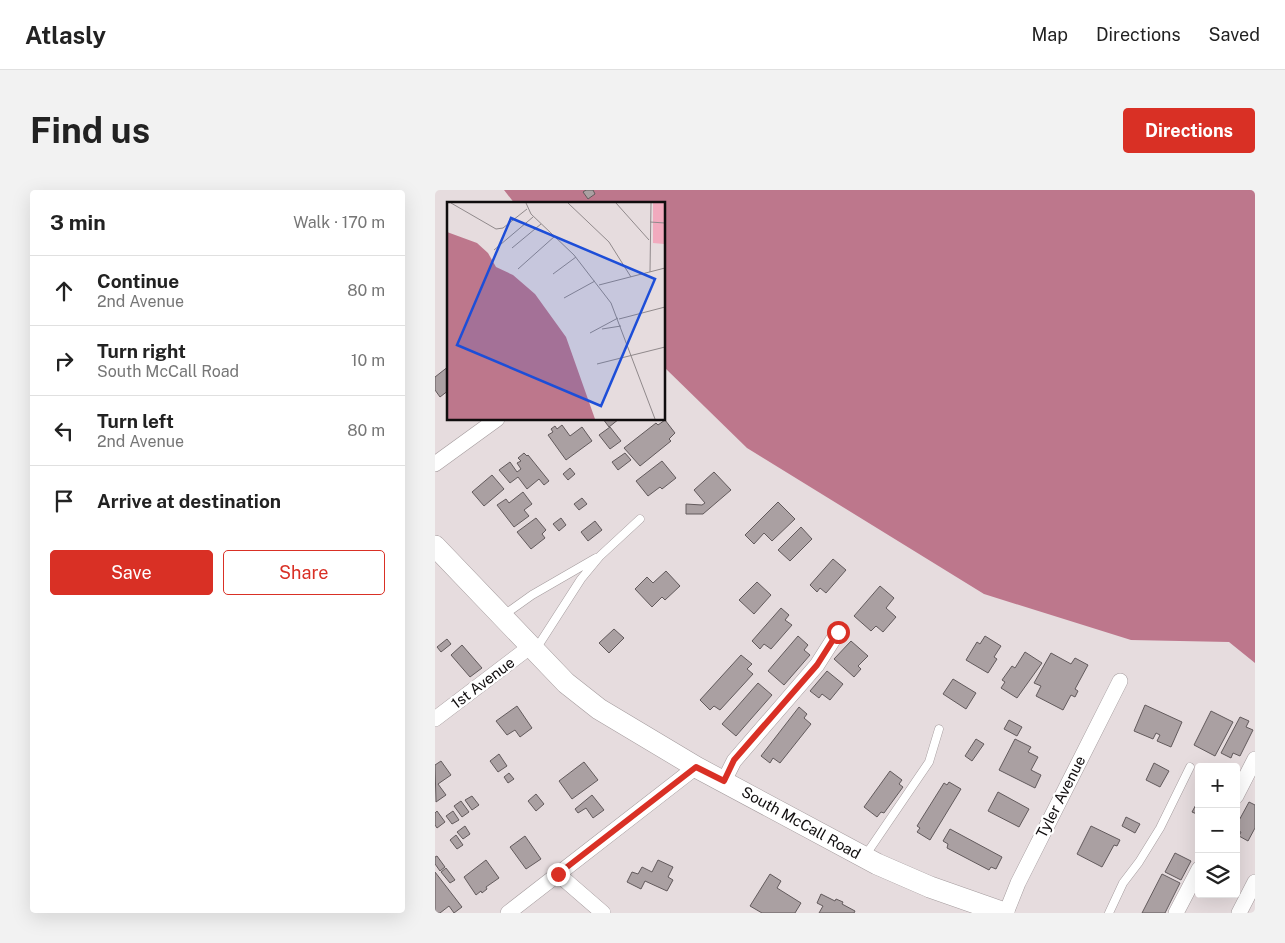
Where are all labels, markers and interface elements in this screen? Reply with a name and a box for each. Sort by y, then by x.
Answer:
text: Atlasly [25,21,106,49]
text: Map [1031,24,1068,45]
text: Directions [1096,24,1181,45]
text: Saved [1209,24,1260,45]
button: Directions [1123,108,1255,153]
text: Find us [30,110,150,151]
inset map [447,202,665,420]
text: 3 min [50,210,106,235]
text: Walk · 170 m [293,213,385,232]
text: Continue [97,270,179,292]
icon: ahead [50,277,78,305]
text: 80 m [347,281,385,300]
text: 2nd Avenue [97,292,184,311]
text: Turn right [97,340,186,362]
icon: right [50,347,78,375]
text: 10 m [351,351,385,370]
text: South McCall Road [97,362,239,381]
text: Turn left [97,410,174,432]
icon: left [50,417,78,445]
text: 80 m [347,421,385,440]
text: 2nd Avenue [97,432,184,451]
icon: arrive [50,487,78,515]
text: Arrive at destination [97,490,281,512]
button: Save [50,550,213,595]
button: Share [223,550,385,595]
route start [827,621,850,644]
street label: 1st Avenue [448,653,518,712]
street label: Tyler Avenue [1033,753,1089,841]
map controls [1195,763,1240,898]
button: + [1195,763,1240,808]
street label: South McCall Road [739,783,864,862]
button: − [1195,808,1240,853]
button: layers [1195,853,1240,898]
route end [547,863,570,886]

